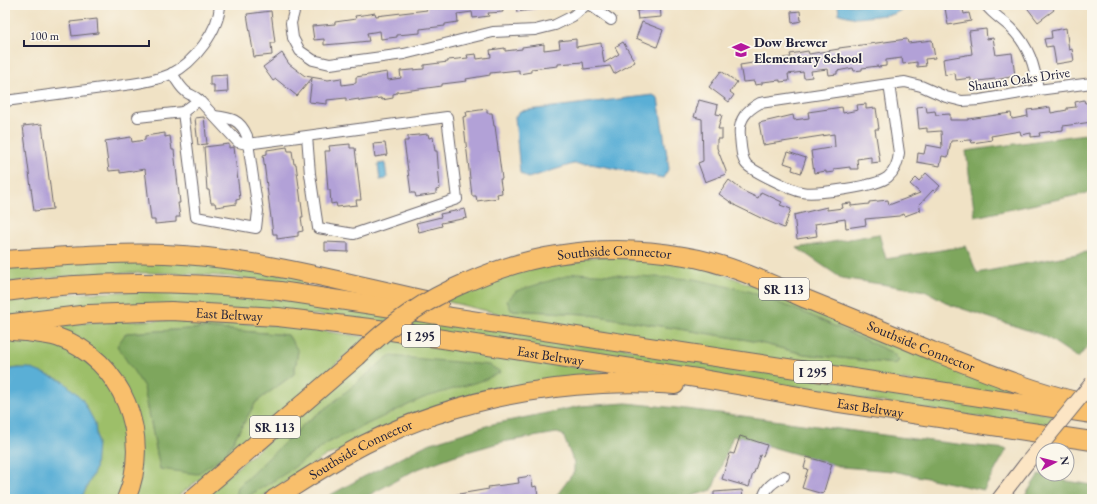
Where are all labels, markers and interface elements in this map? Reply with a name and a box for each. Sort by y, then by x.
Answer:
scale bar [24,22,149,48]
text: 100 m [30,28,60,44]
place label: Dow Brewer Elementary School [754,33,862,67]
school or university icon: Dow Brewer Elementary School [731,40,751,60]
street label: Shauna Oaks Drive [967,63,1072,95]
street label: Southside Connector [556,241,673,264]
road number: SR 113 [759,278,809,300]
street label: East Beltway [195,303,264,325]
street label: Southside Connector [865,316,978,376]
road number: I 295 [402,325,440,347]
street label: East Beltway [516,342,586,370]
road number: I 295 [794,361,832,383]
street label: East Beltway [836,394,906,422]
street label: Southside Connector [305,415,415,484]
road number: SR 113 [250,416,300,438]
north arrow [1035,442,1075,482]
text: N [1057,456,1072,466]

